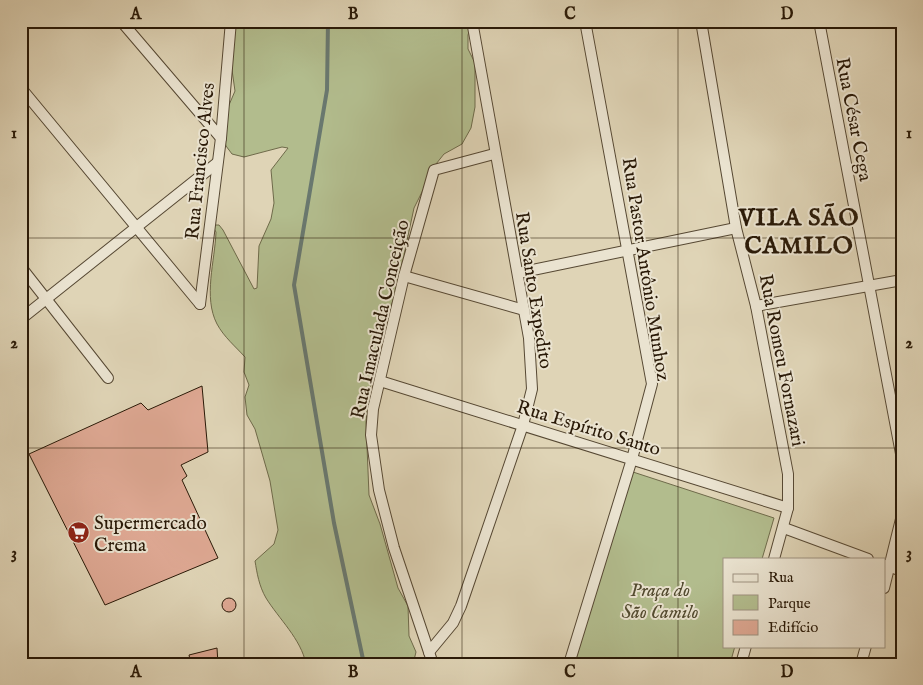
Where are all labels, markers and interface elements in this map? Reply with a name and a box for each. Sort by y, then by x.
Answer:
text: A [130,5,143,25]
text: B [348,5,359,25]
text: C [564,5,576,25]
text: D [781,5,794,25]
street label: Rua César Cega [829,55,877,184]
street label: Rua Francisco Alves [181,82,221,241]
text: 1 [11,124,17,144]
text: 1 [906,124,912,144]
street label: Rua Pastor Antônio Munhoz [616,156,675,383]
district label: VILA SÃO CAMILO [738,203,859,262]
street label: Rua Santo Expedito [509,210,557,371]
street label: Rua Imaculada Conceição [346,217,416,421]
street label: Rua Romeu Fornazari [753,272,810,449]
text: 2 [10,334,18,354]
text: 2 [905,334,913,354]
street label: Rua Espírito Santo [514,396,663,462]
place label: Supermercado Crema [94,512,207,558]
supermarket icon: Supermercado Crema [66,521,90,545]
text: 3 [11,544,17,564]
text: 3 [906,544,912,564]
legend [723,558,886,648]
text: Rua [768,568,794,587]
park label: Praça do São Camilo [621,579,699,625]
text: Parque [768,594,811,613]
text: Edifício [768,618,818,637]
text: A [130,663,143,683]
text: B [348,663,359,683]
text: C [564,663,576,683]
text: D [781,663,794,683]

